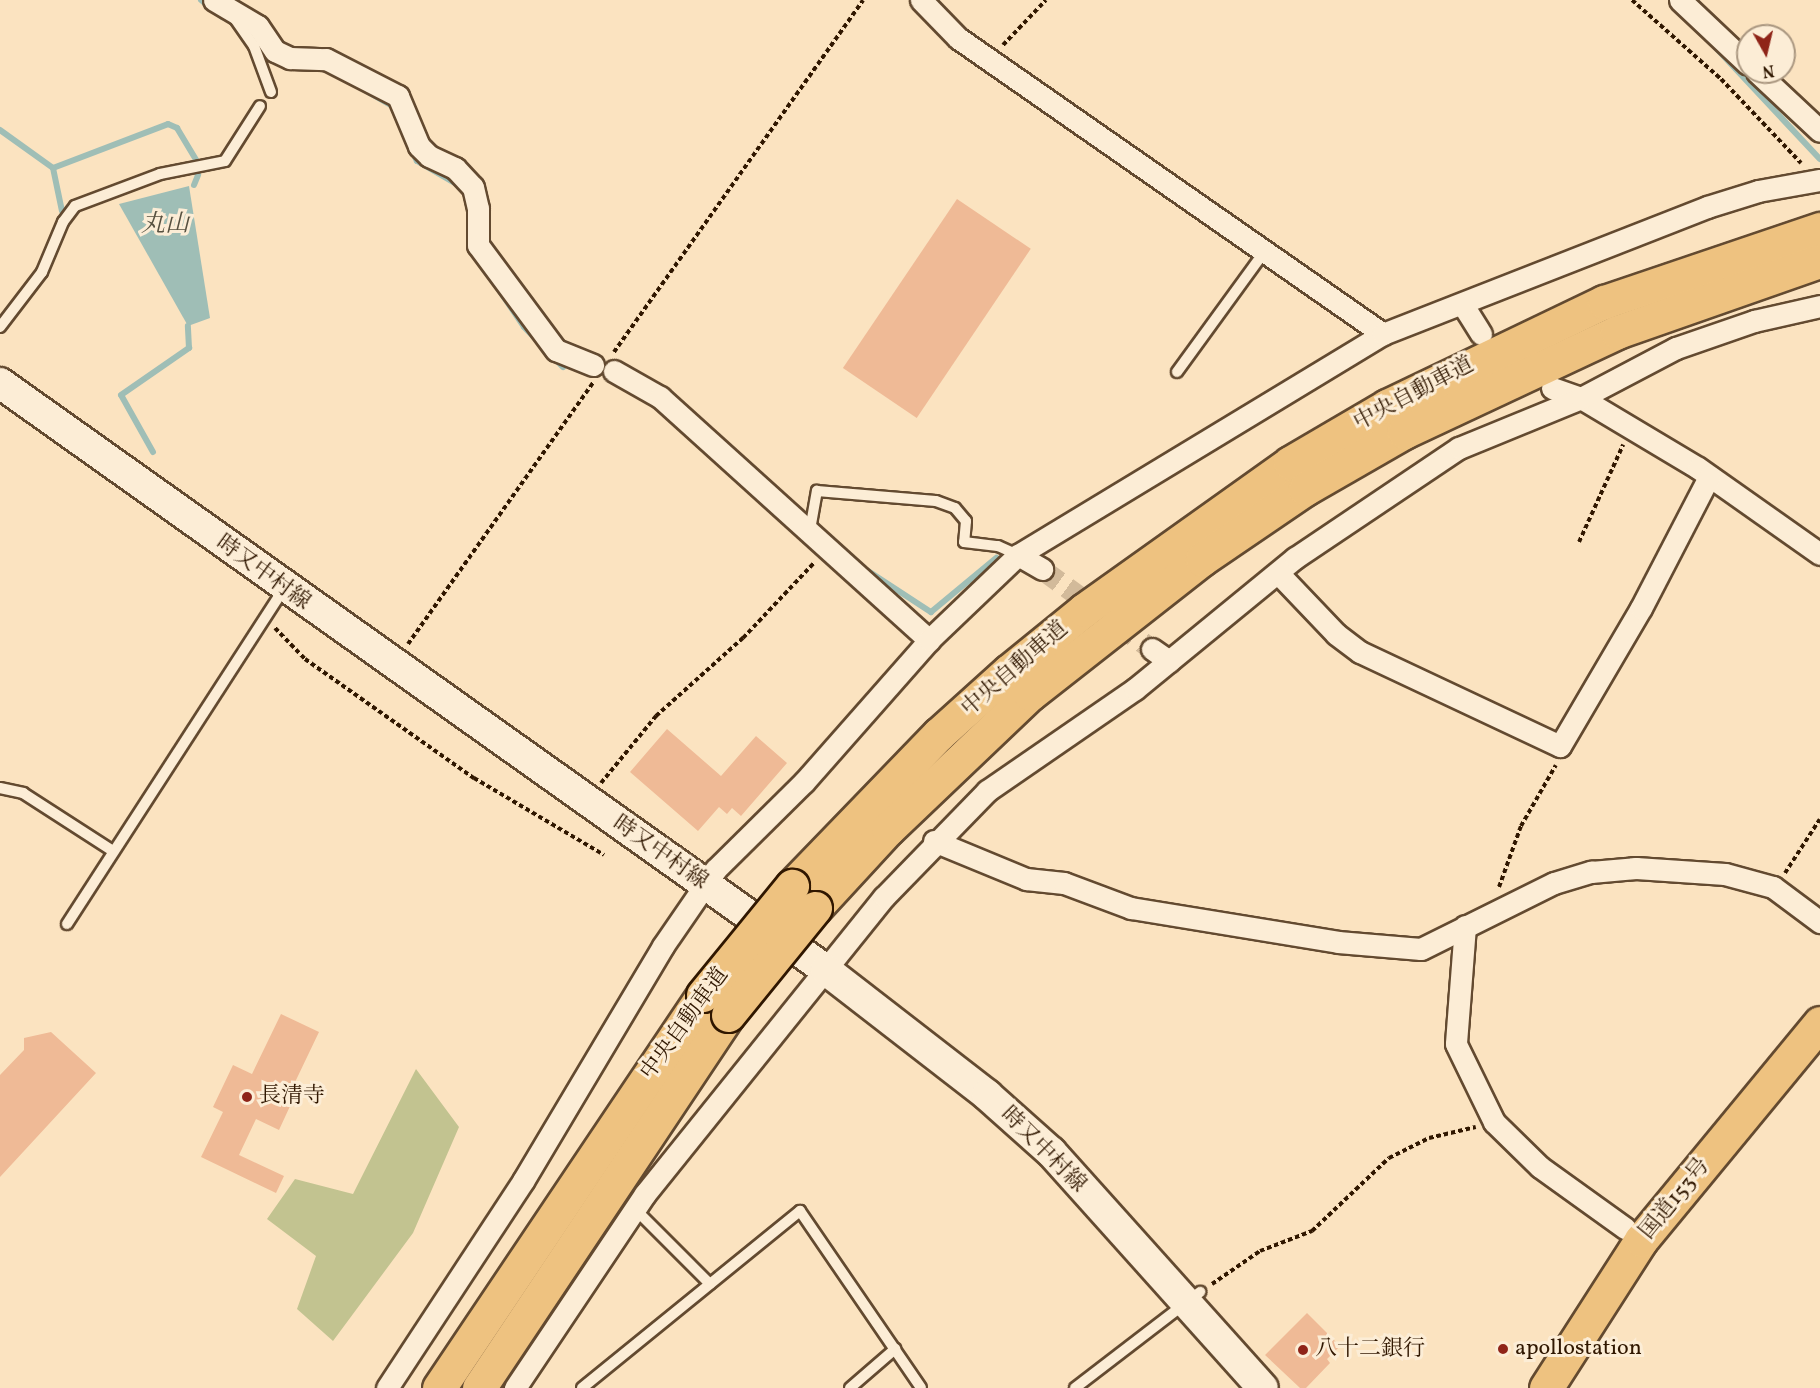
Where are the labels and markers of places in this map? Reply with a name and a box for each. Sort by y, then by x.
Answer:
place label: 長清寺 [259,1084,325,1110]
marker: 長清寺 [240,1090,254,1104]
place label: apollostation [1515,1336,1642,1362]
place label: 八十二銀行 [1315,1337,1425,1363]
marker: apollostation [1496,1342,1510,1356]
marker: 八十二銀行 [1296,1343,1310,1357]

